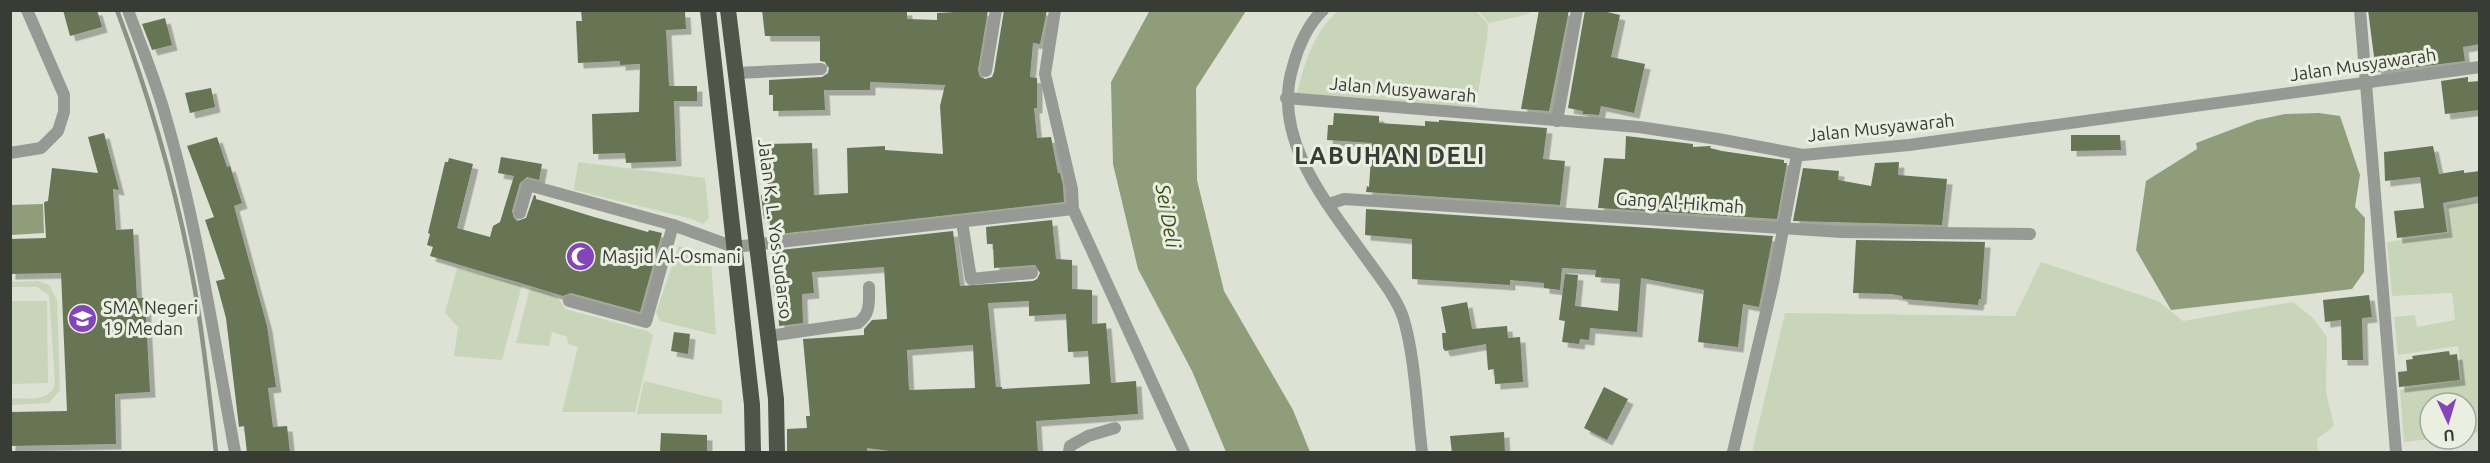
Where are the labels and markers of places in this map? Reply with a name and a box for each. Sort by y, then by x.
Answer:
mosque icon: Masjid Al-Osmani [565,241,597,273]
place label: Masjid Al-Osmani [602,246,741,266]
place label: SMA Negeri 19 Medan [103,297,198,338]
school or university icon: SMA Negeri 19 Medan [66,302,98,334]

